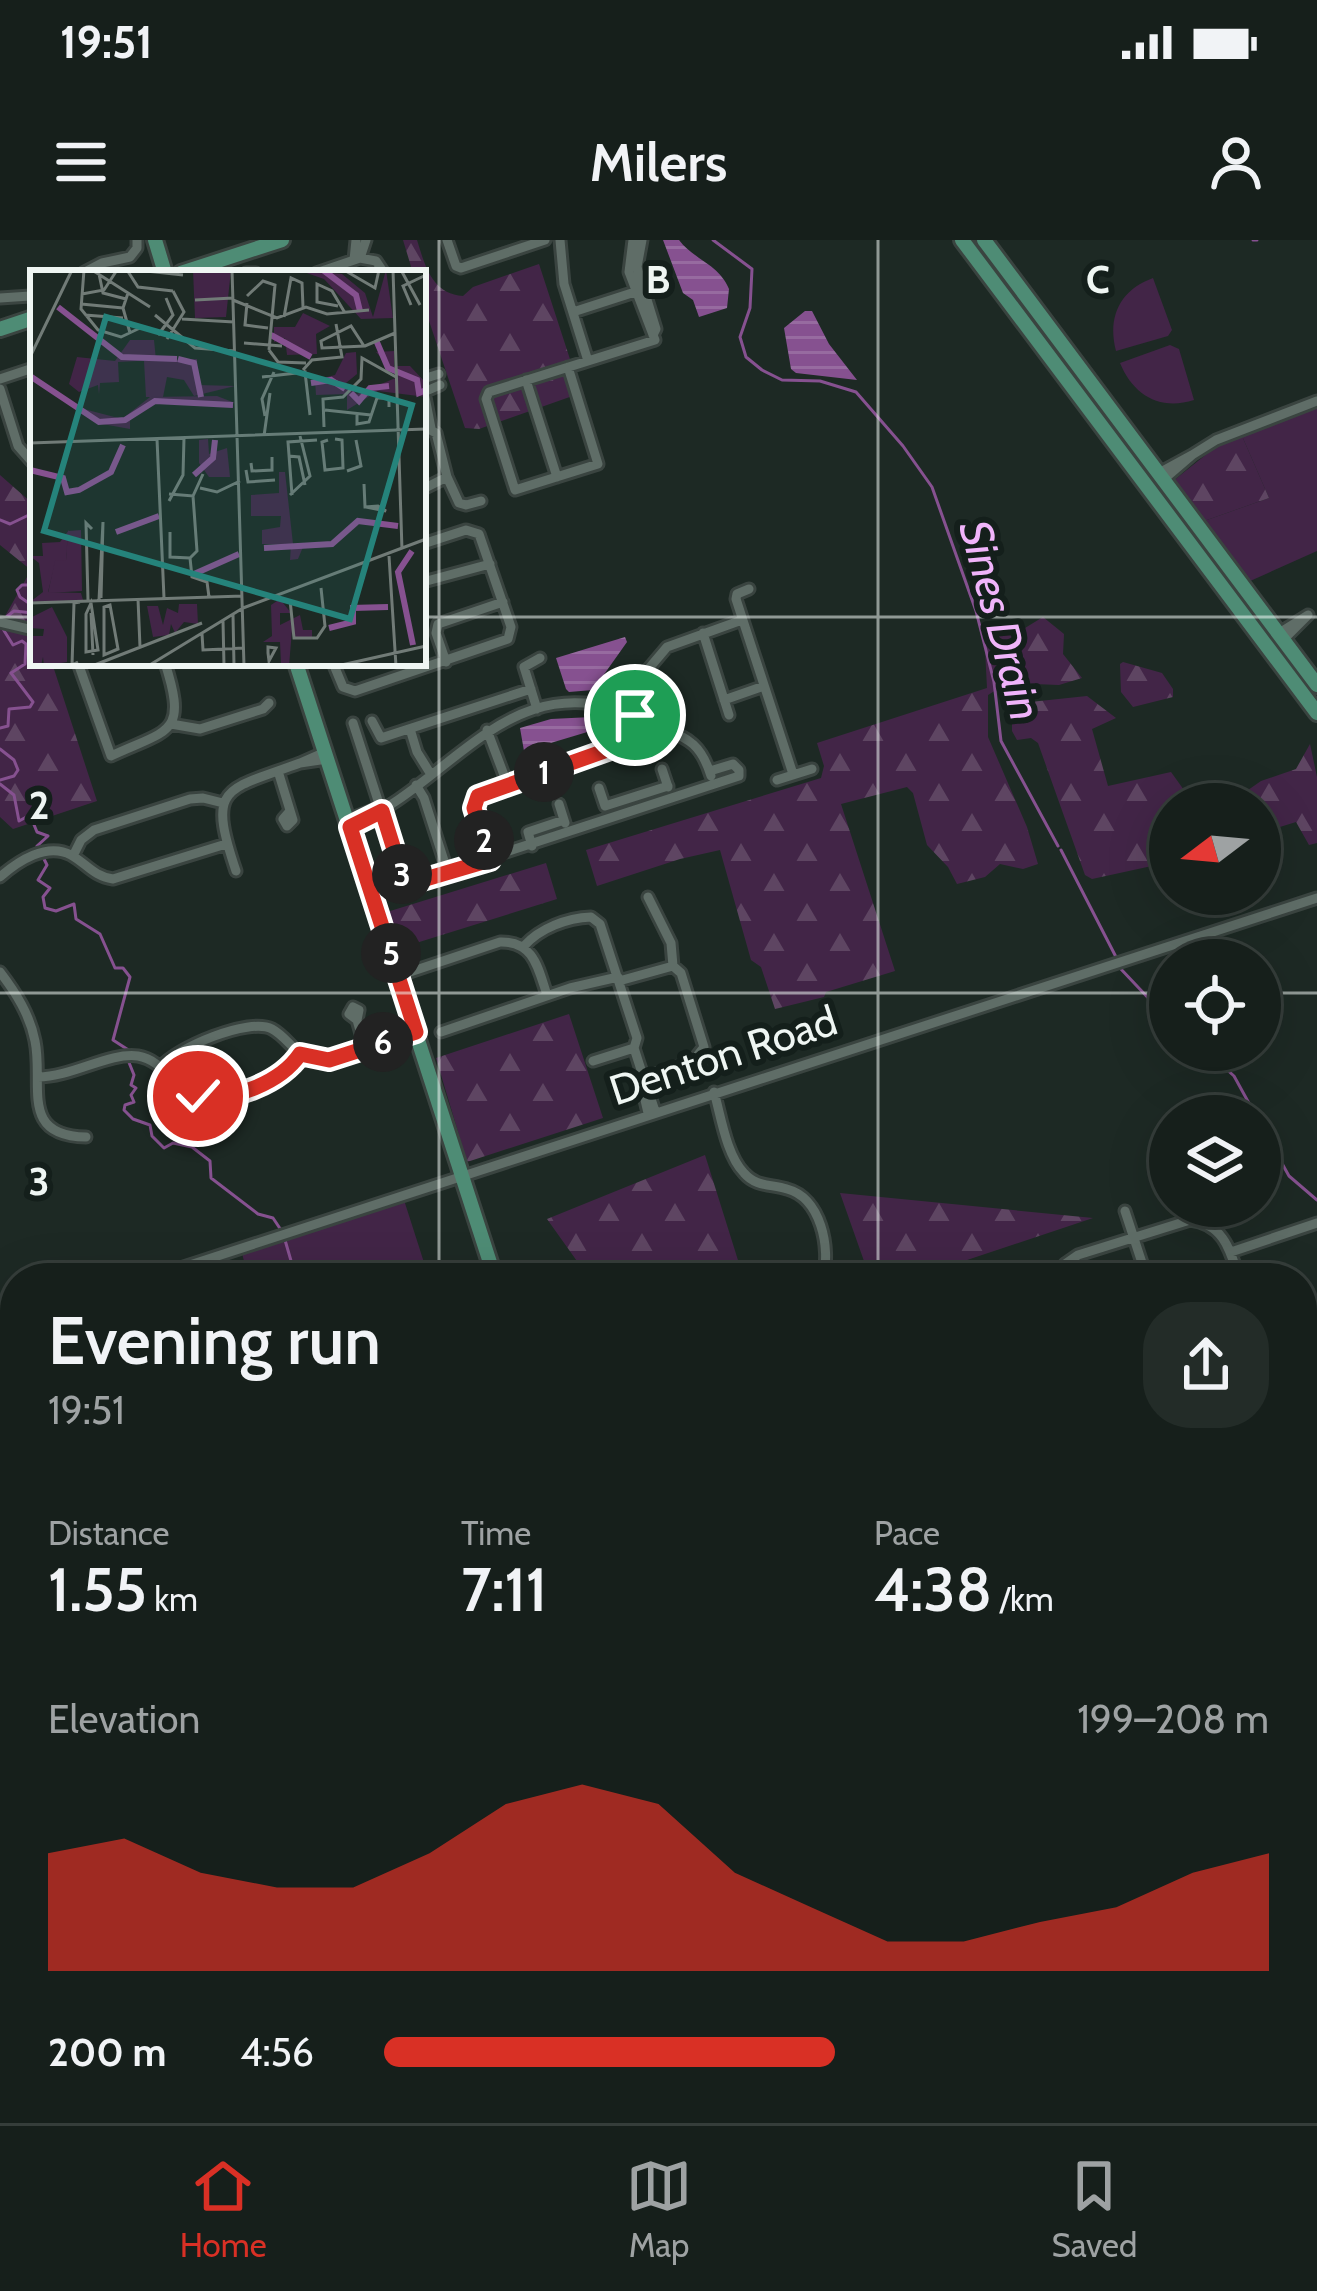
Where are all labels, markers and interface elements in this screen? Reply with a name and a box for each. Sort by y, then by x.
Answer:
text: 19:51 [60,15,153,69]
icon: menu [48,129,114,195]
text: Milers [590,129,727,195]
icon: person [1203,129,1269,195]
text: B [646,255,670,303]
text: C [1086,255,1110,303]
inset map [30,270,426,666]
water label: Sines Drain [948,514,1054,726]
pin [584,664,686,766]
icon: arrive [602,682,668,748]
pin: 1 [514,742,574,802]
text: 1 [538,752,550,792]
text: 2 [29,781,49,829]
north arrow [1149,783,1281,915]
map controls [1149,783,1281,1227]
pin: 2 [454,810,514,870]
text: 2 [475,820,493,860]
pin: 3 [372,844,432,904]
text: 3 [393,854,411,894]
pin: 5 [361,923,421,983]
text: 5 [382,933,400,973]
button: locate [1149,939,1281,1071]
street label: Denton Road [603,994,843,1116]
pin: 6 [353,1012,413,1072]
text: 6 [374,1022,392,1062]
pin [147,1045,249,1147]
icon: check [165,1063,231,1129]
button: layers [1149,1095,1281,1227]
text: 3 [28,1157,50,1205]
text: Evening run [48,1300,381,1381]
button: share [1143,1302,1269,1428]
text: 19:51 [48,1386,125,1434]
text: Distance [48,1513,169,1553]
text: Time [461,1513,531,1553]
text: Pace [874,1513,940,1553]
text: 1.55 [48,1553,147,1626]
text: 7:11 [461,1553,547,1626]
text: 4:38 [874,1553,992,1626]
text: km [147,1579,198,1619]
text: /km [992,1579,1054,1619]
text: Elevation [48,1695,200,1743]
text: 199–208 m [1077,1695,1269,1743]
text: 200 m [48,2028,166,2076]
text: 4:56 [240,2028,314,2076]
tab: Home [180,2153,267,2265]
tab: Map [626,2153,692,2265]
tab: Saved [1052,2153,1137,2265]

